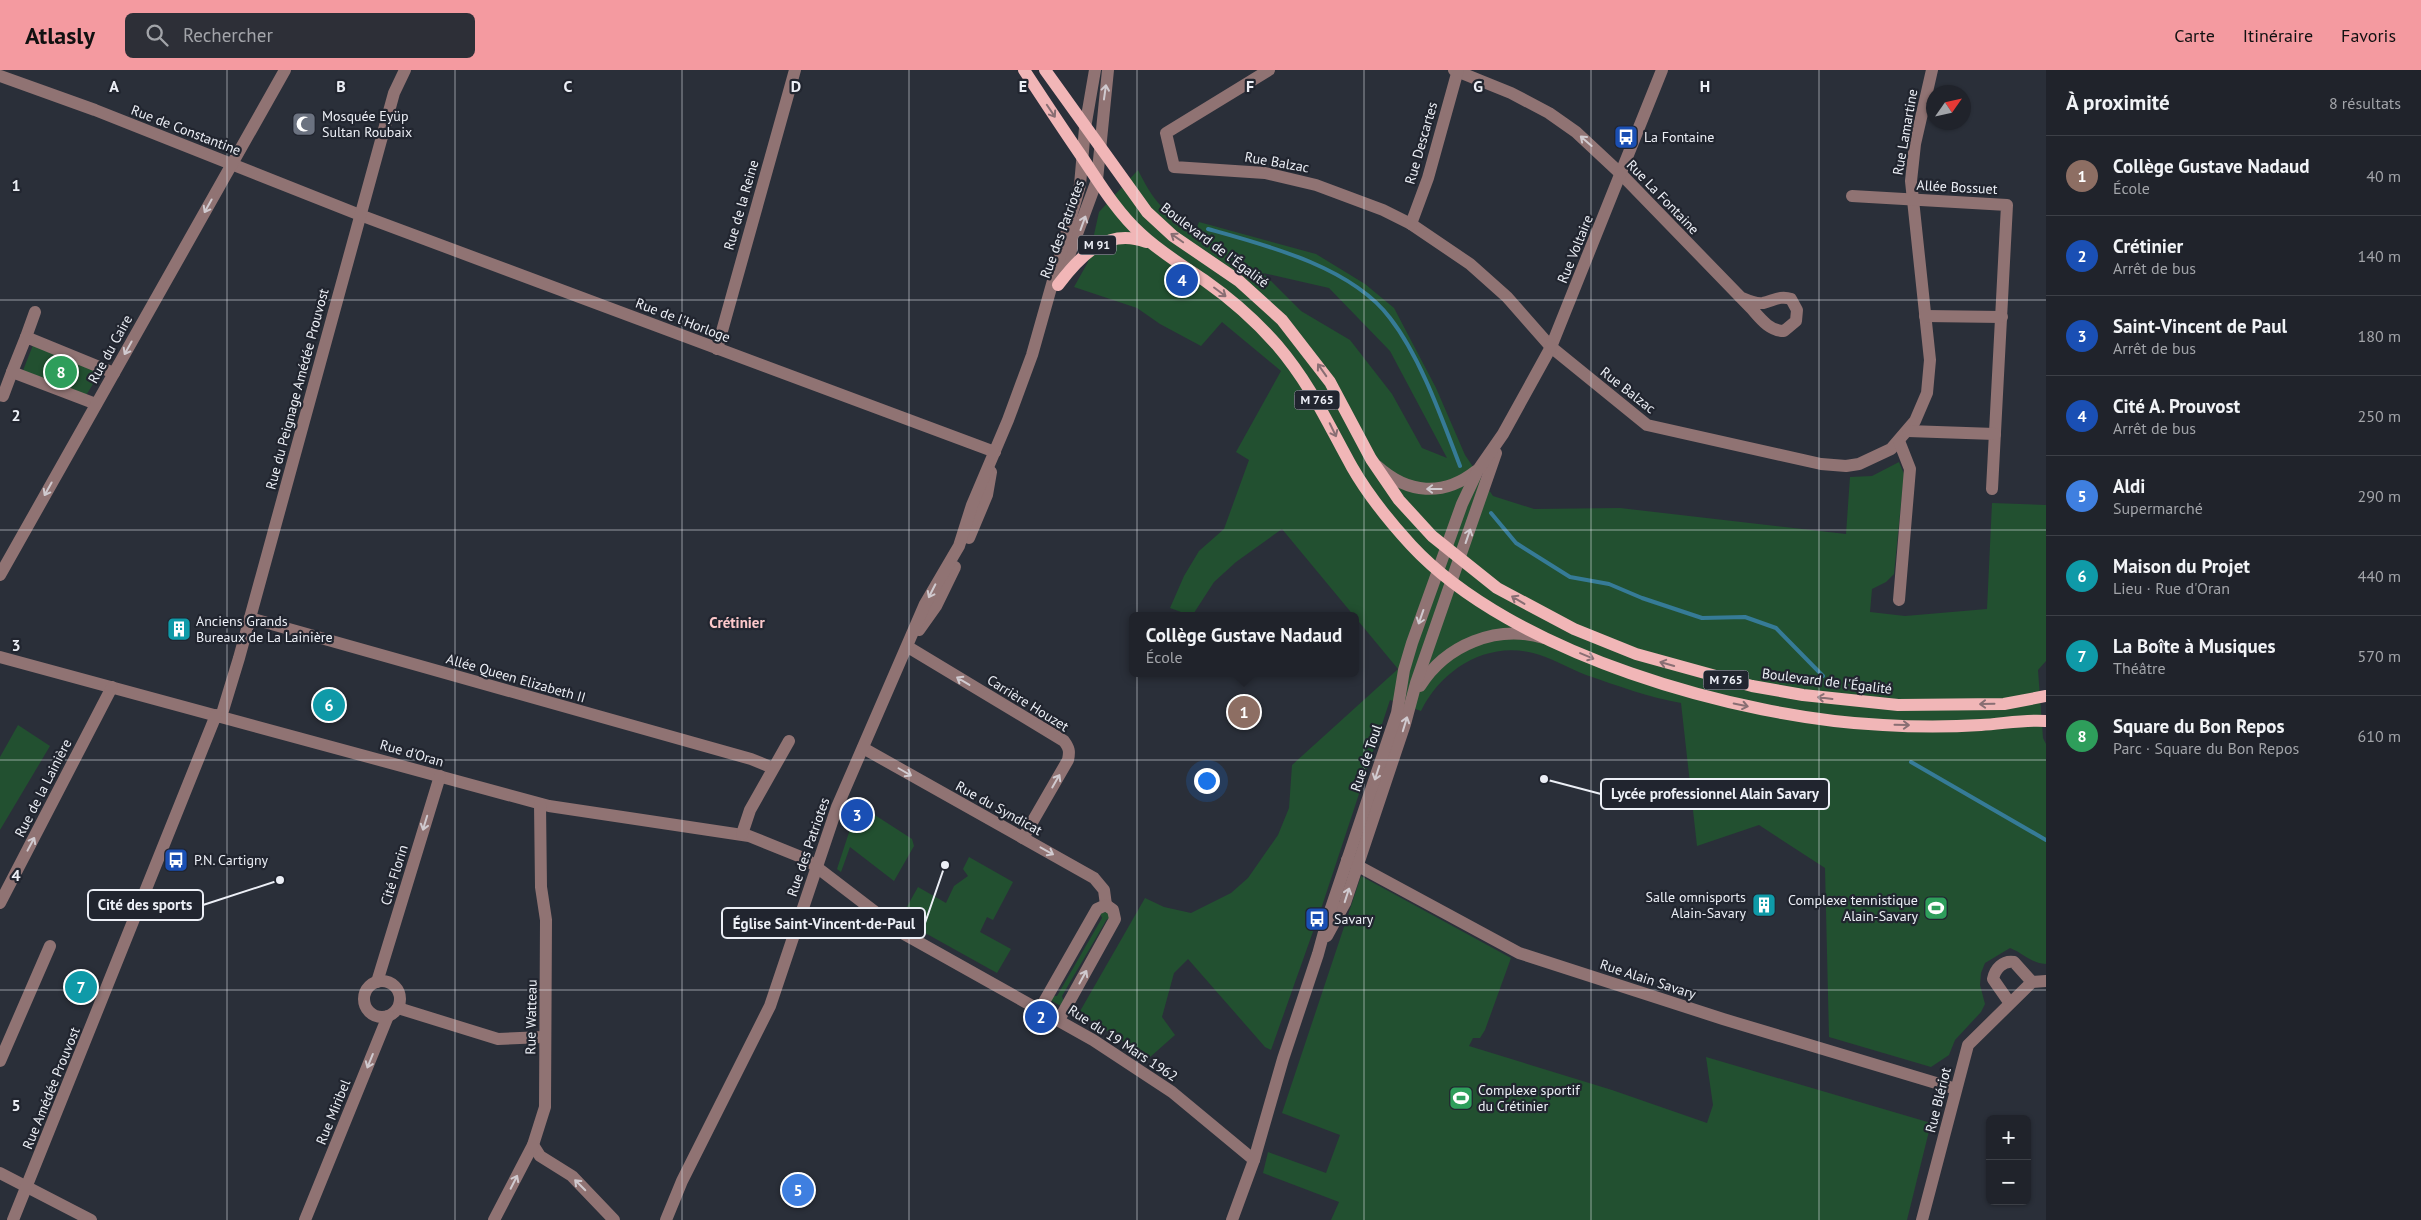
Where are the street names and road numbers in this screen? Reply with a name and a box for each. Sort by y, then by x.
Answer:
street label: Rue Lamartine [1889,87,1921,177]
street label: Rue Descartes [1401,100,1441,186]
street label: Rue de Constantine [129,101,243,159]
street label: Rue Balzac [1243,147,1311,177]
street label: Rue La Fontaine [1623,156,1703,238]
street label: Rue de la Reine [720,158,762,252]
street label: Allée Bossuet [1916,176,1998,198]
street label: Rue des Patriotes [1036,177,1088,281]
street label: Boulevard de l'Égalité [1157,198,1273,292]
street label: Rue Voltaire [1553,212,1597,286]
road number: M 91 [1078,236,1116,254]
street label: Rue du Peignage Amédée Prouvost [261,286,333,492]
street label: Rue de l'Horloge [633,294,733,346]
street label: Rue du Caire [84,312,136,386]
street label: Rue Balzac [1597,363,1659,417]
road number: M 765 [1294,390,1340,410]
street label: Allée Queen Elizabeth II [444,649,588,707]
street label: Boulevard de l'Égalité [1761,664,1893,698]
road number: M 765 [1704,670,1748,690]
street label: Carrière Houzet [984,671,1072,735]
street label: Rue de Toul [1346,722,1386,794]
street label: Rue d'Oran [378,735,446,771]
street label: Rue de la Lainière [11,736,75,840]
street label: Rue du Syndicat [953,777,1046,839]
street label: Rue des Patriotes [783,795,833,899]
street label: Cité Florin [376,843,412,907]
street label: Rue Alain Savary [1598,955,1699,1003]
street label: Rue Watteau [521,979,541,1055]
street label: Rue du 19 Mars 1962 [1065,1001,1181,1085]
street label: Rue Amédée Prouvost [18,1024,84,1152]
street label: Rue Blériot [1921,1065,1955,1135]
street label: Rue Miribel [312,1077,354,1147]

